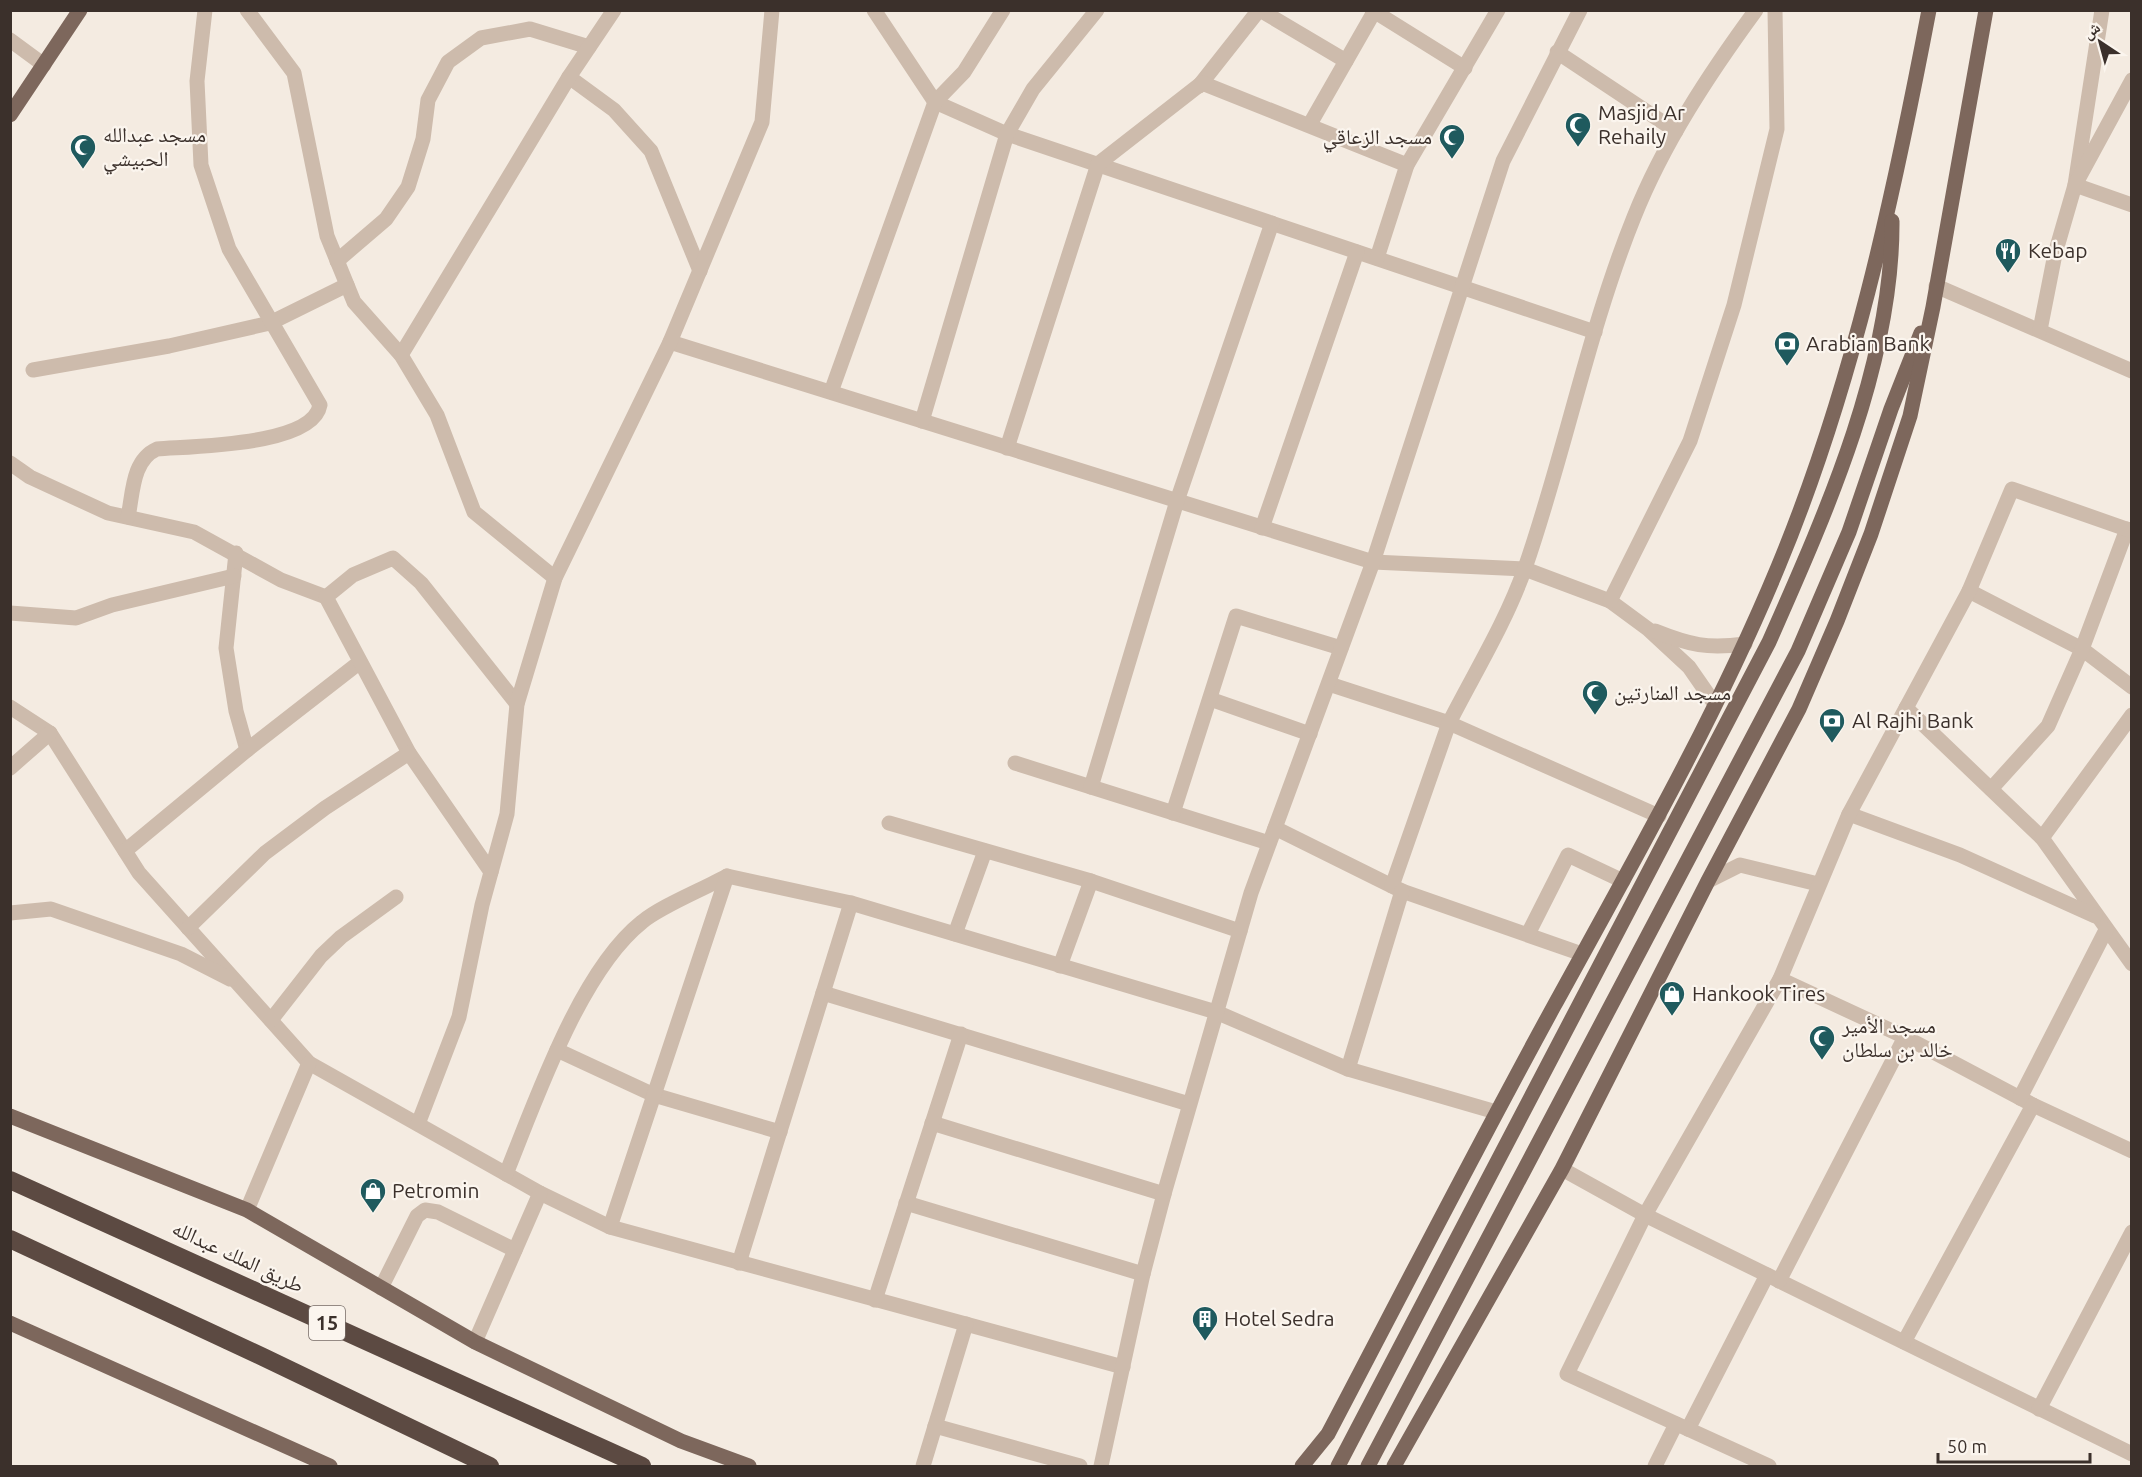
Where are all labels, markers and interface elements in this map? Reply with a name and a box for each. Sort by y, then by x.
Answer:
north arrow [2070,12,2130,72]
text: ش [2079,18,2104,43]
place label: Masjid Ar Rehaily [1598,100,1685,148]
mosque icon: Masjid Ar Rehaily [1563,110,1593,148]
place label: مسجد عبدالله الحبيشي [103,122,206,175]
mosque icon: مسجد الزعاقي [1437,122,1467,160]
place label: مسجد الزعاقي [1323,124,1432,153]
mosque icon: مسجد عبدالله الحبيشي [68,132,98,170]
restaurant icon: Kebap [1993,236,2023,274]
place label: Kebap [2028,238,2087,262]
bank icon: Arabian Bank [1772,329,1802,367]
place label: Arabian Bank [1806,331,1930,355]
mosque icon: مسجد المنارتين [1580,678,1610,716]
place label: مسجد المنارتين [1614,680,1731,706]
bank icon: Al Rajhi Bank [1817,706,1847,744]
place label: Al Rajhi Bank [1852,708,1974,732]
shop icon: Hankook Tires [1657,979,1687,1017]
place label: Hankook Tires [1692,981,1825,1005]
place label: مسجد الأمير خالد بن سلطان [1841,1013,1953,1063]
mosque icon: مسجد الأمير خالد بن سلطان [1807,1023,1837,1061]
shop icon: Petromin [358,1176,388,1214]
place label: Petromin [392,1178,479,1202]
street label: طريق الملك عبدالله [168,1215,308,1299]
building icon: Hotel Sedra [1190,1304,1220,1342]
road number: 15 [309,1306,345,1340]
place label: Hotel Sedra [1224,1306,1335,1330]
scale bar [1938,1426,2090,1464]
text: 50 m [1947,1436,1987,1456]

